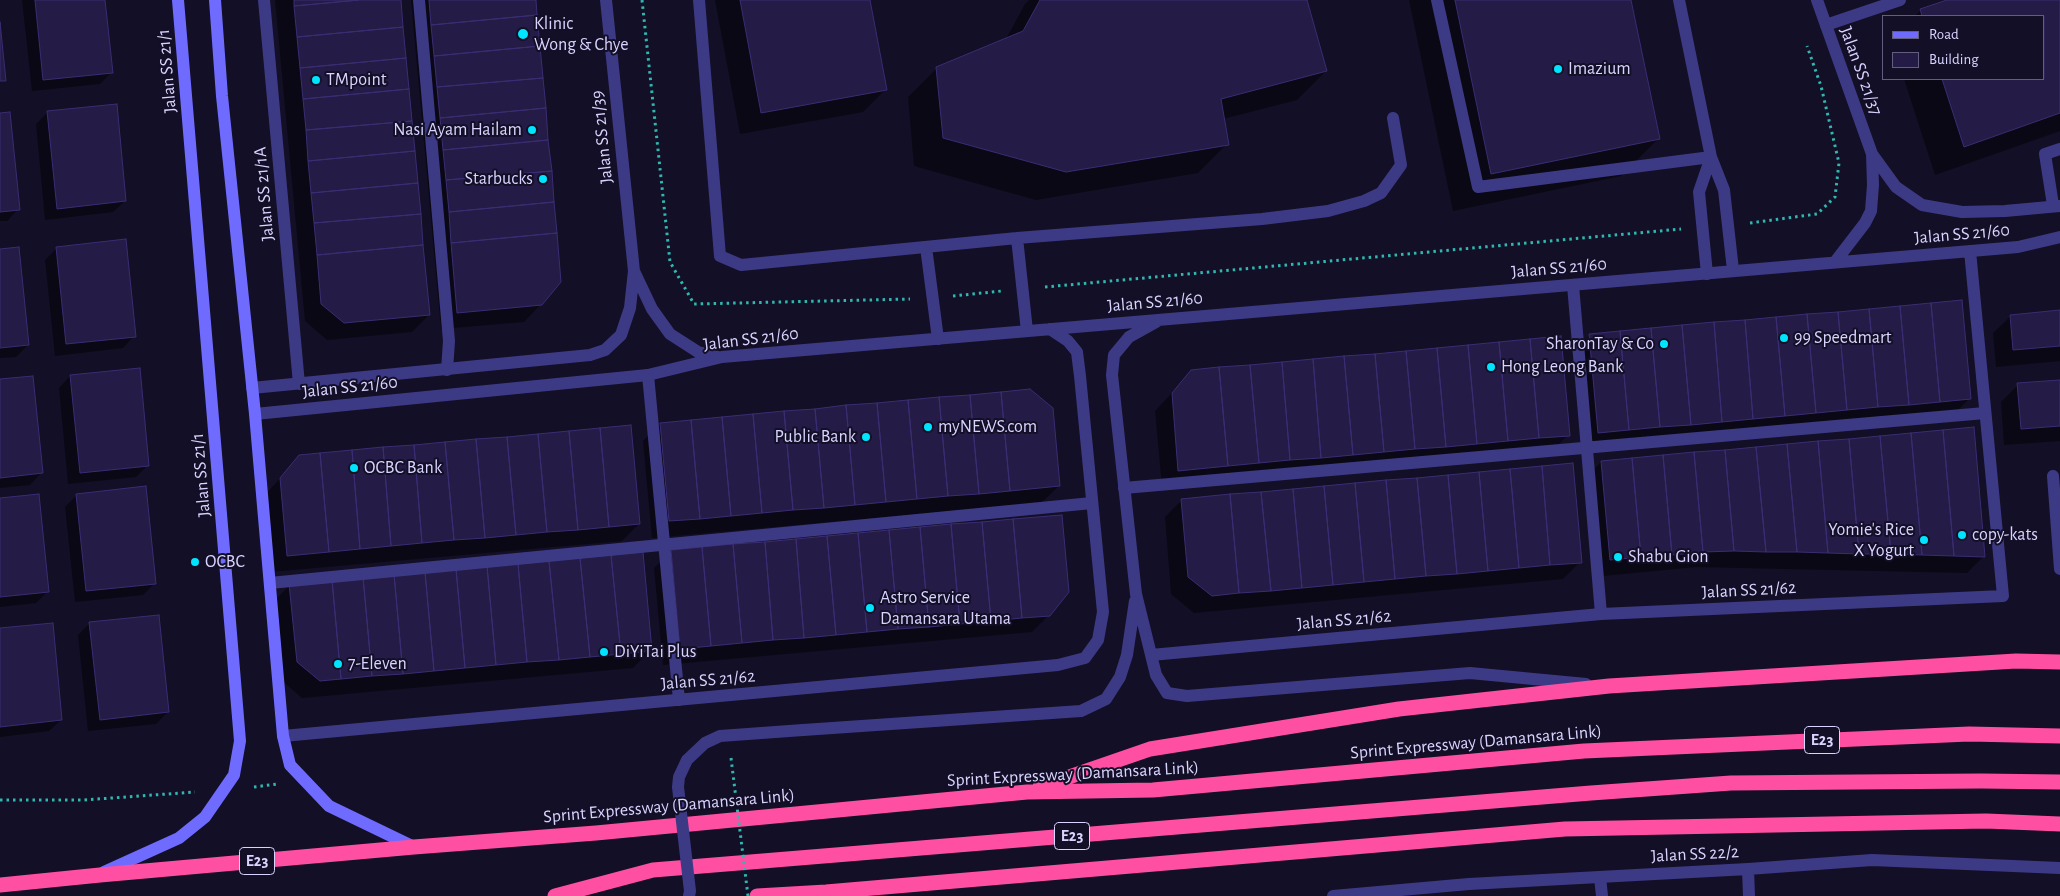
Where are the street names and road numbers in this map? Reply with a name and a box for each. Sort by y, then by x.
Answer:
street label: Jalan SS 21/37 [1835,24,1887,118]
street label: Jalan SS 21/1 [153,28,181,114]
street label: Jalan SS 21/39 [586,89,618,185]
street label: Jalan SS 21/1A [249,146,279,242]
street label: Jalan SS 21/60 [1913,219,2011,249]
street label: Jalan SS 21/60 [1510,253,1608,283]
street label: Jalan SS 21/60 [1106,287,1204,317]
street label: Jalan SS 21/60 [702,322,800,356]
street label: Jalan SS 21/60 [301,371,399,403]
street label: Jalan SS 21/1 [187,432,215,518]
street label: Jalan SS 21/62 [1701,577,1797,603]
street label: Jalan SS 21/62 [1296,605,1392,635]
street label: Jalan SS 21/62 [660,665,756,695]
street label: Sprint Expressway (Damansara Link) [1349,720,1603,764]
road number: E23 [1804,726,1840,754]
street label: Sprint Expressway (Damansara Link) [946,757,1200,791]
street label: Sprint Expressway (Damansara Link) [542,784,796,828]
road number: E23 [1054,822,1090,849]
street label: Jalan SS 22/2 [1650,841,1740,867]
road number: E23 [240,848,274,874]

